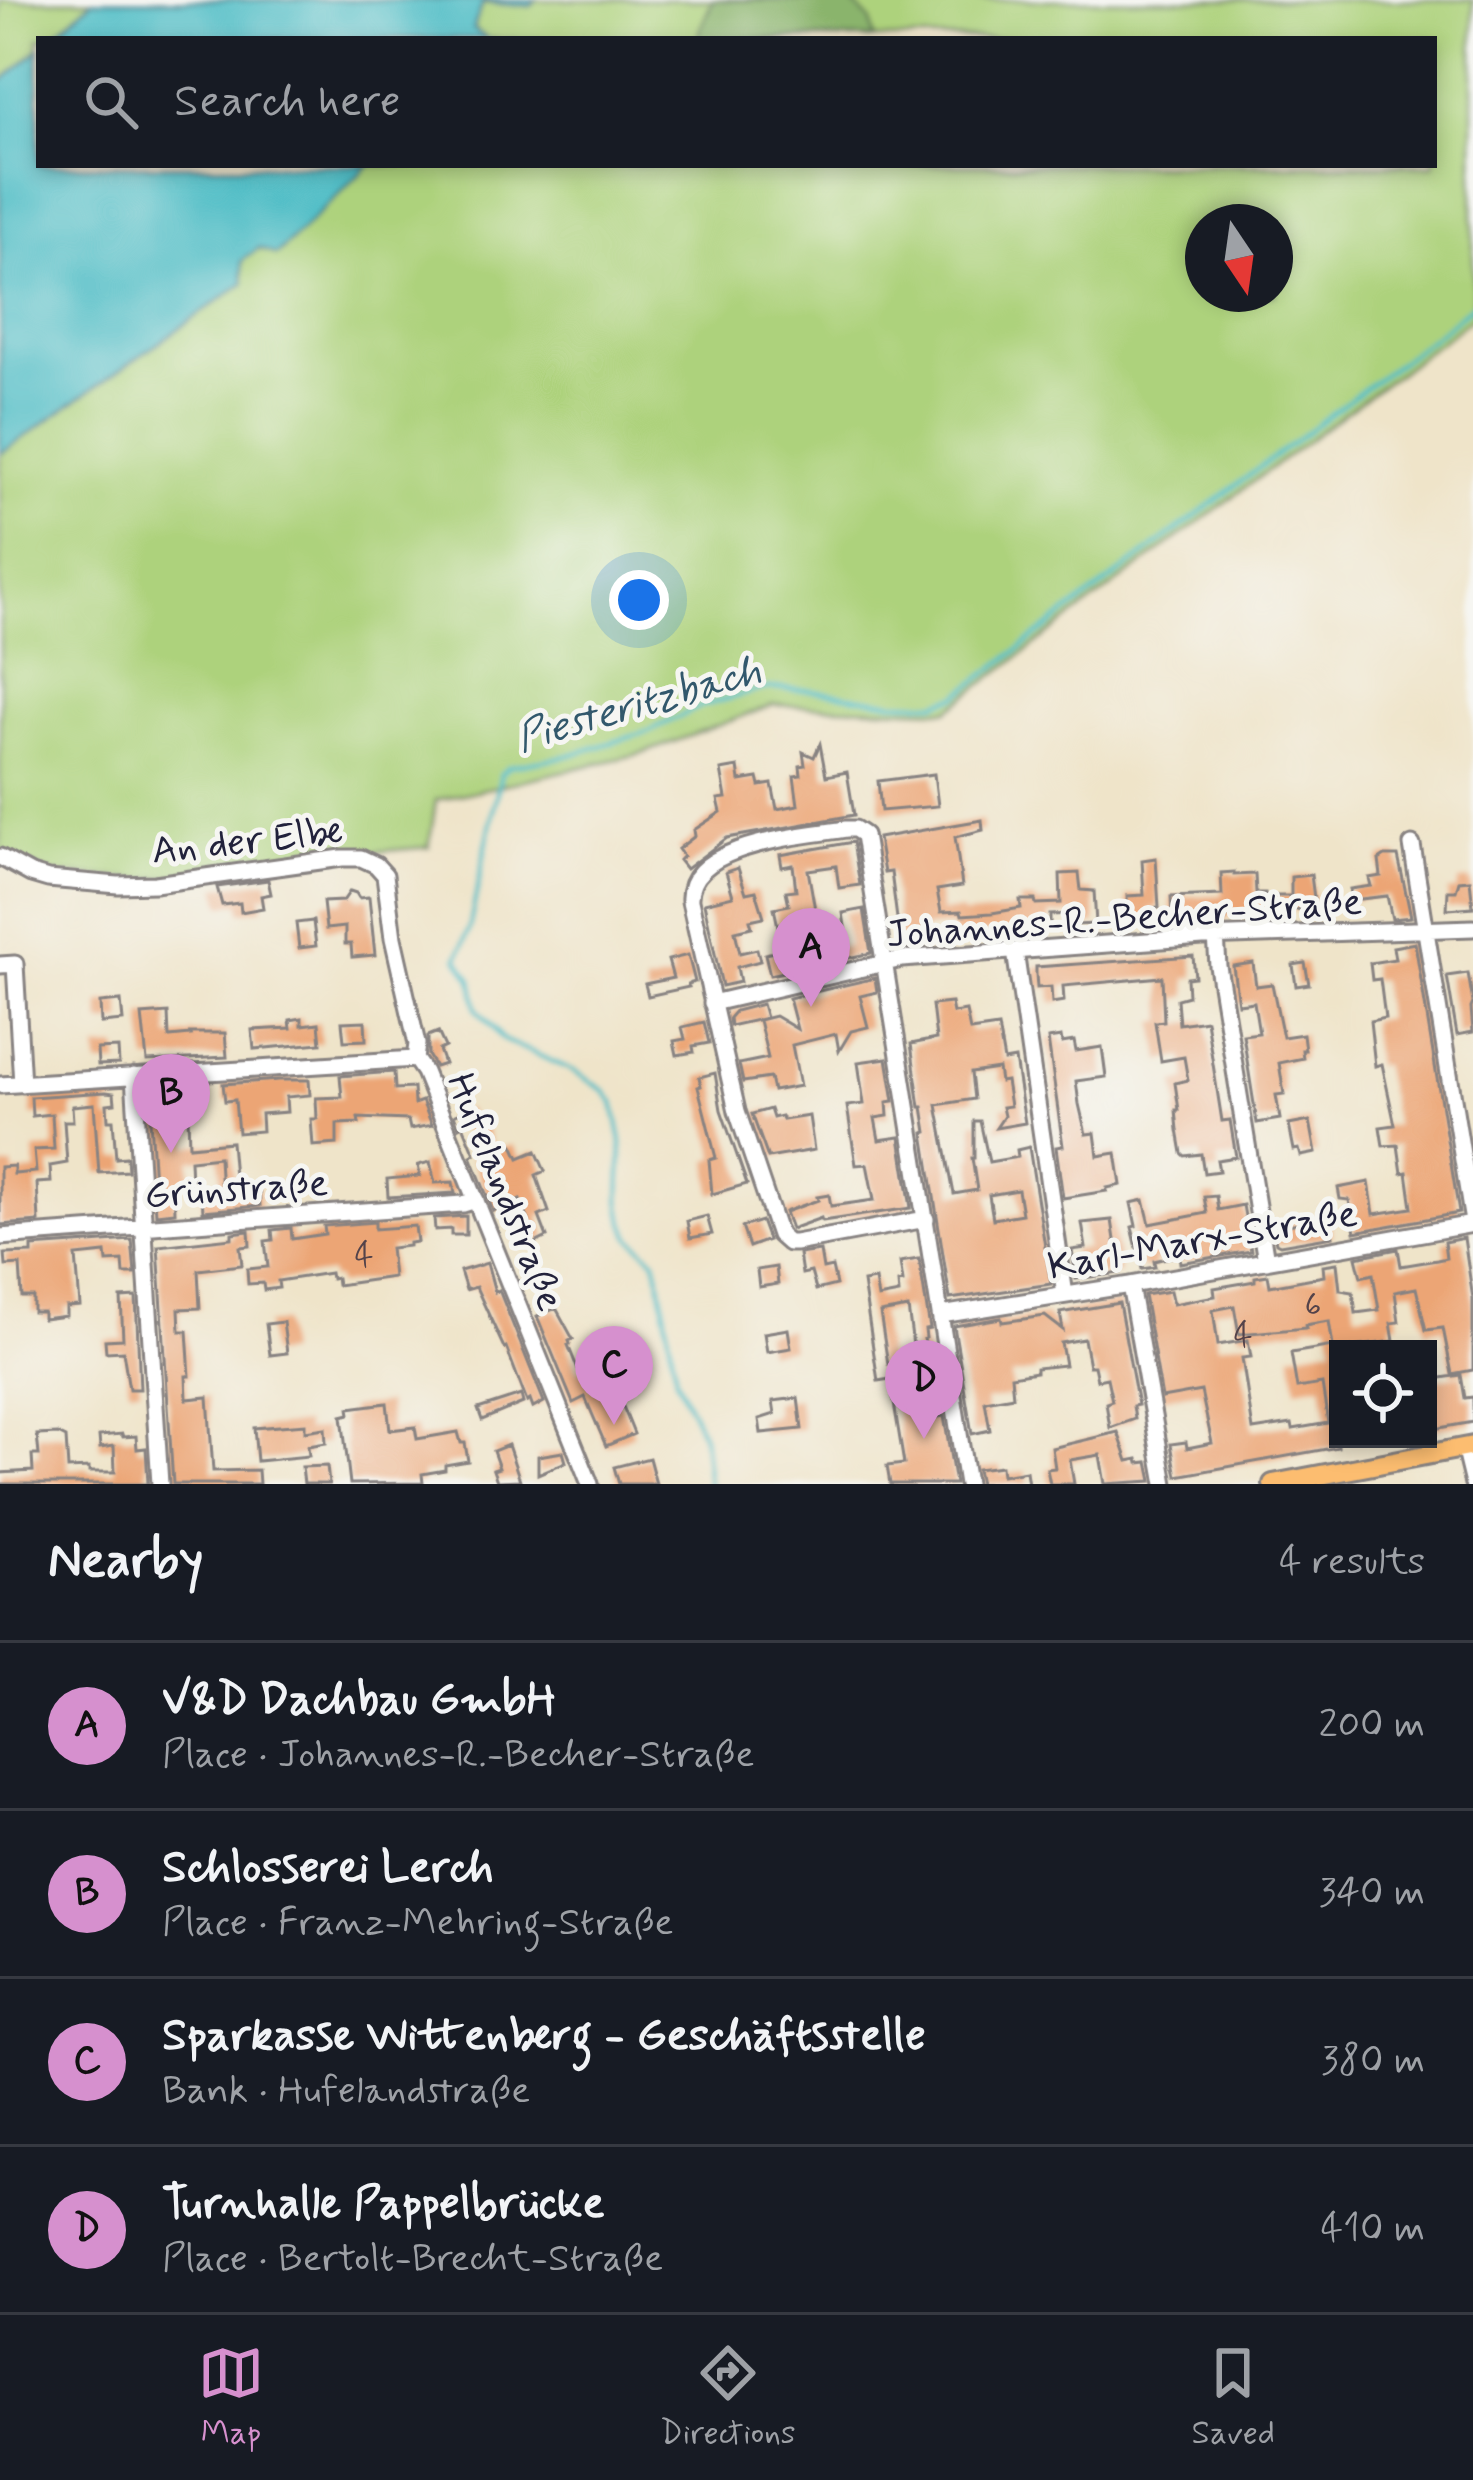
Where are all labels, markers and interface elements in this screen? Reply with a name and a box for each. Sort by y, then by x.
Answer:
search box [36,36,1437,168]
icon: search [78,69,144,135]
text: Search here [174,73,401,132]
north arrow [1185,204,1293,312]
your location [609,570,669,630]
water label: Piesteritzbach [510,644,768,767]
street label: An der Elbe [149,807,346,878]
street label: Johannes-R.-Becher-Straße [885,877,1364,962]
pin: A [772,908,850,1007]
pin: B [132,1054,210,1153]
street label: Hufelandstraße [433,1066,575,1319]
street label: Grünstraße [143,1159,330,1222]
street label: Karl-Marx-Straße [1044,1189,1361,1294]
house number: 4 [354,1234,374,1278]
house number: 6 [1305,1284,1321,1328]
house number: 4 [1233,1314,1253,1358]
pin: C [575,1326,653,1425]
pin: D [885,1340,963,1439]
map controls [1329,1340,1437,1448]
button: locate [1329,1340,1437,1448]
text: Nearby [48,1529,203,1595]
text: 4 results [1279,1537,1425,1588]
text: V&D Dachbau GmbH [162,1671,556,1730]
text: A [74,1700,100,1751]
text: 200 m [1319,1700,1425,1751]
text: Place · Johannes-R.-Becher-Straße [162,1730,754,1781]
text: Schlosserei Lerch [162,1839,494,1898]
text: B [75,1868,99,1919]
text: 340 m [1319,1868,1425,1919]
text: Place · Franz-Mehring-Straße [162,1898,674,1949]
text: Sparkasse Wittenberg - Geschäftsstelle [162,2007,926,2066]
text: C [73,2036,101,2087]
text: 380 m [1321,2036,1425,2087]
text: Bank · Hufelandstraße [162,2066,530,2117]
text: Turnhalle Pappelbrücke [162,2175,605,2234]
text: D [74,2204,100,2255]
text: 410 m [1321,2204,1425,2255]
text: Place · Bertolt-Brecht-Straße [162,2234,663,2285]
tab: Map [198,2340,264,2456]
tab: Directions [660,2340,796,2456]
tab: Saved [1192,2340,1275,2456]

